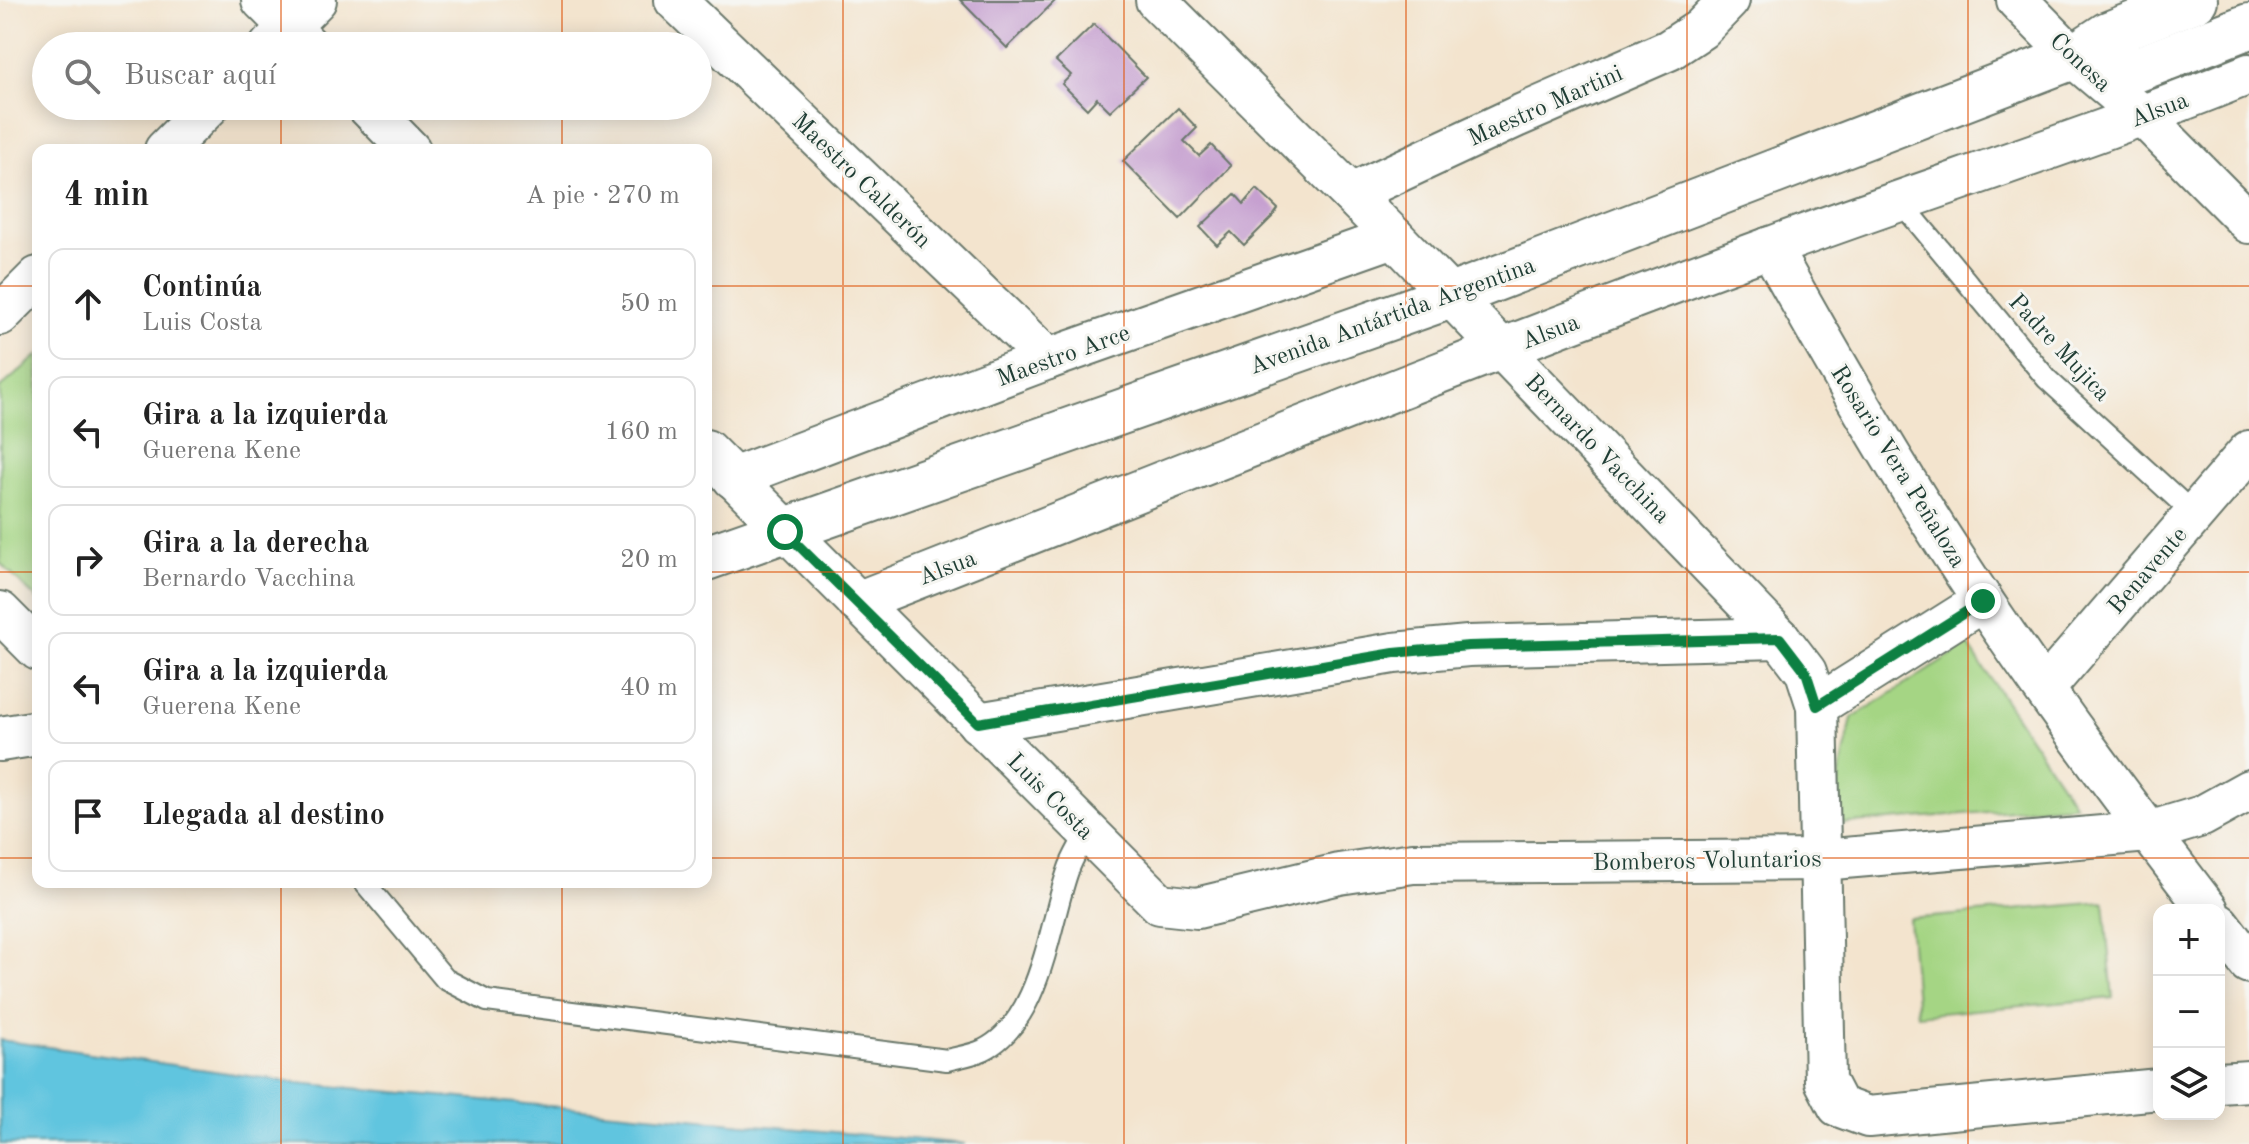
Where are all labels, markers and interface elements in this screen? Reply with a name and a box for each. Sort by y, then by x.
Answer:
street label: Conesa [2044,29,2115,98]
search box [32,32,712,120]
icon: search [60,54,104,98]
text: Buscar aquí [124,61,276,91]
street label: Maestro Martini [1465,62,1627,152]
street label: Alsua [2127,89,2192,133]
street label: Maestro Calderón [786,109,935,254]
text: 4 min [64,179,149,213]
text: A pie · 270 m [525,183,680,209]
street label: Avenida Antártida Argentina [1247,254,1539,380]
text: Continúa [142,273,262,303]
icon: ahead [66,282,110,326]
street label: Padre Mujica [2003,290,2114,407]
text: 50 m [620,291,678,317]
text: Luis Costa [142,310,262,336]
street label: Alsua [1518,311,1583,355]
street label: Maestro Arce [994,322,1134,392]
street label: Rosario Vera Peñaloza [1825,362,1969,573]
street label: Bernardo Vacchina [1520,370,1674,529]
text: Gira a la izquierda [142,401,388,431]
icon: left [66,410,110,454]
text: 160 m [605,419,678,445]
text: Guerena Kene [142,438,301,464]
route start [767,514,803,550]
street label: Benavente [2104,523,2193,619]
text: Gira a la derecha [142,529,369,559]
icon: right [66,538,110,582]
text: 20 m [620,547,678,573]
street label: Alsua [915,547,980,591]
text: Bernardo Vacchina [142,566,355,592]
route end [1965,583,2001,619]
text: Gira a la izquierda [142,657,388,687]
icon: left [66,666,110,710]
text: 40 m [620,675,678,701]
text: Guerena Kene [142,694,301,720]
street label: Luis Costa [1002,750,1097,845]
icon: arrive [66,794,110,838]
text: Llegada al destino [142,801,385,831]
street label: Bomberos Voluntarios [1592,848,1822,876]
map controls [2153,904,2225,1120]
button: + [2153,904,2225,976]
button: − [2153,976,2225,1048]
button: layers [2153,1048,2225,1120]

